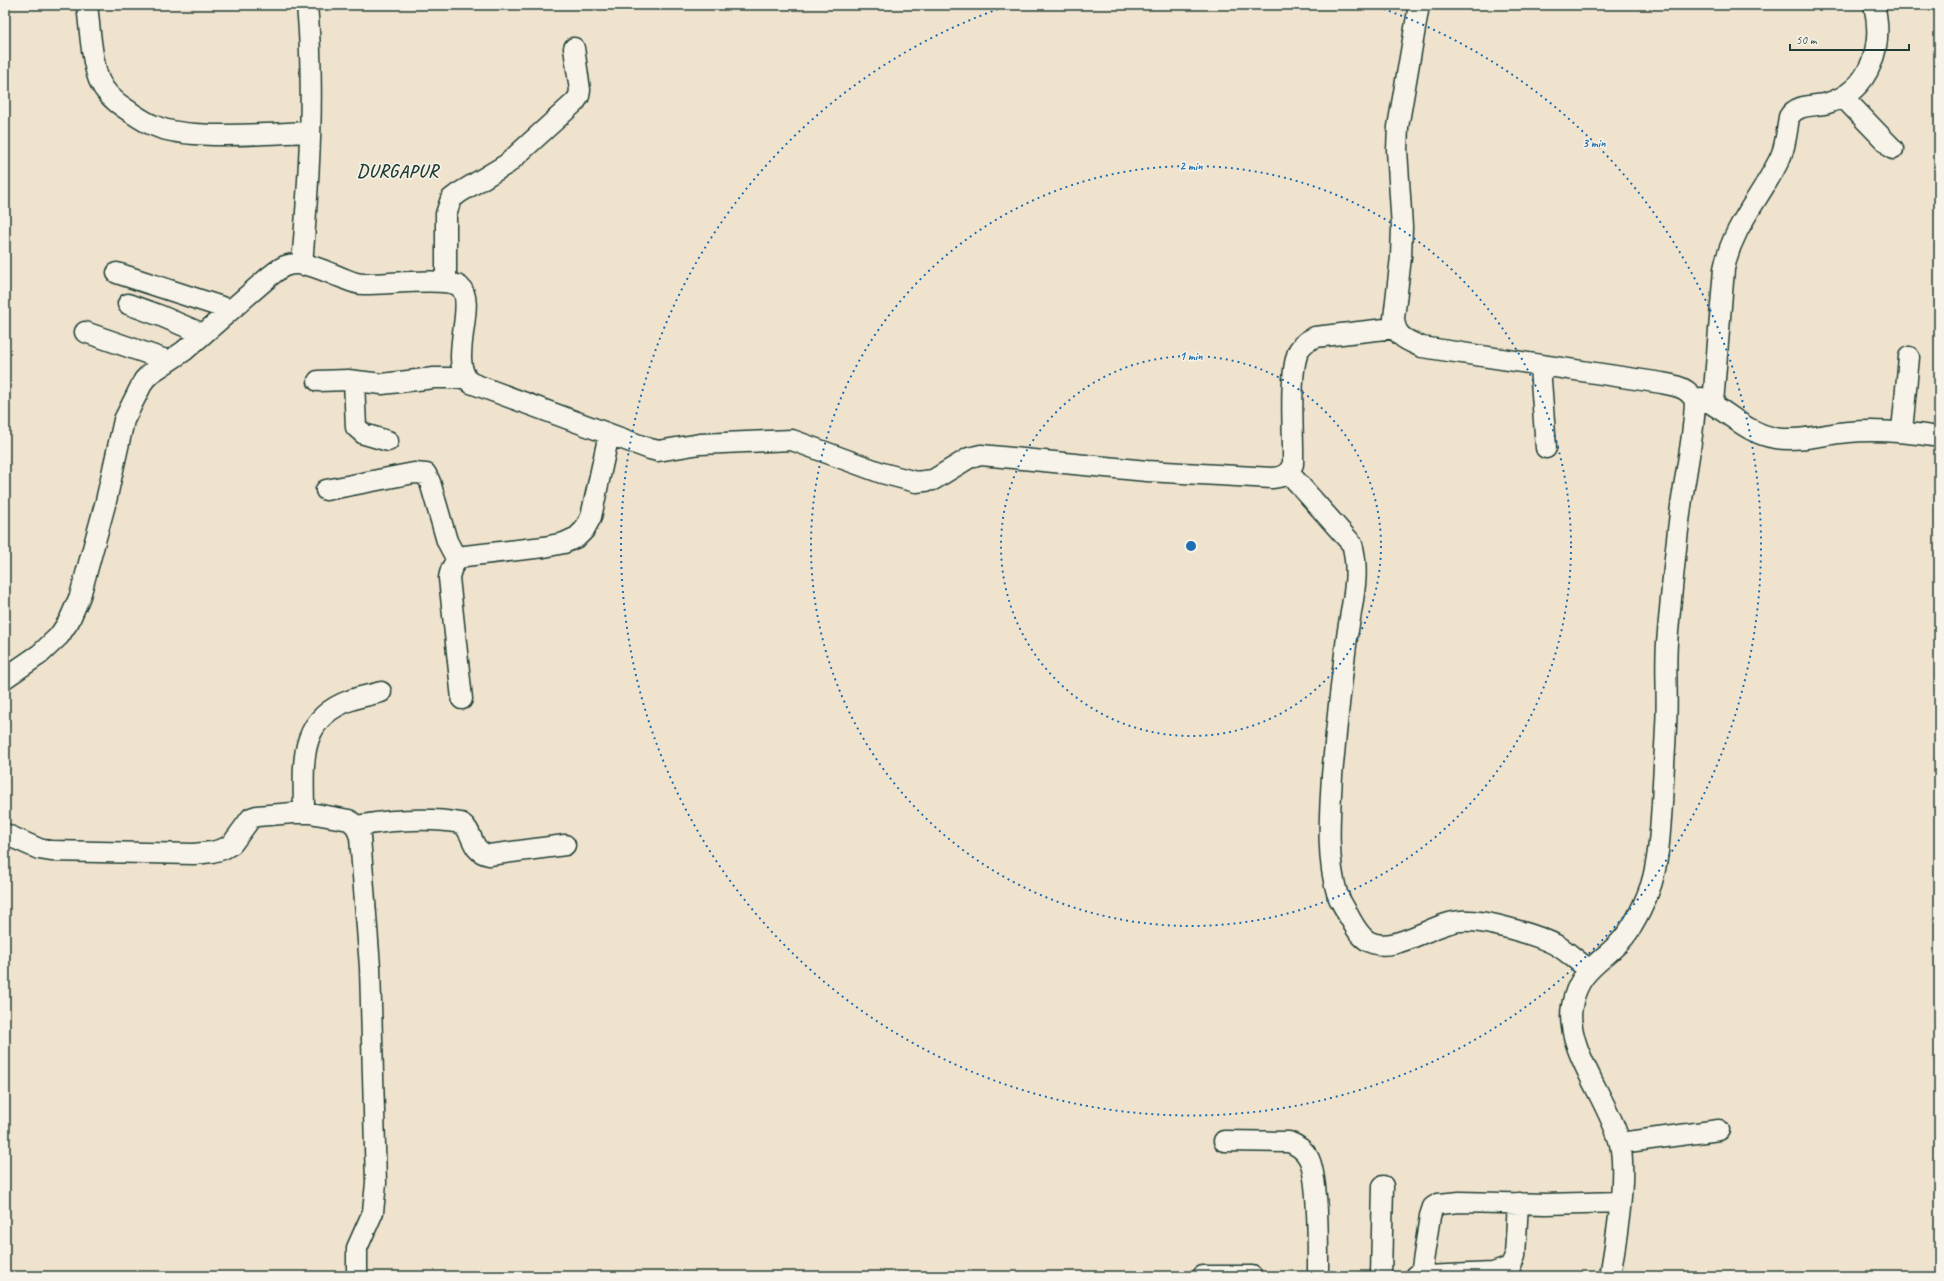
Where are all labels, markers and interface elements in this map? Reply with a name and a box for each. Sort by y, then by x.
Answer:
scale bar [1790,26,1909,52]
text: 50 m [1796,32,1818,48]
text: 3 min [1583,135,1606,151]
text: 2 min [1180,158,1203,174]
district label: DURGAPUR [357,160,441,182]
text: 1 min [1180,348,1203,364]
centre of rings [1184,539,1198,553]

